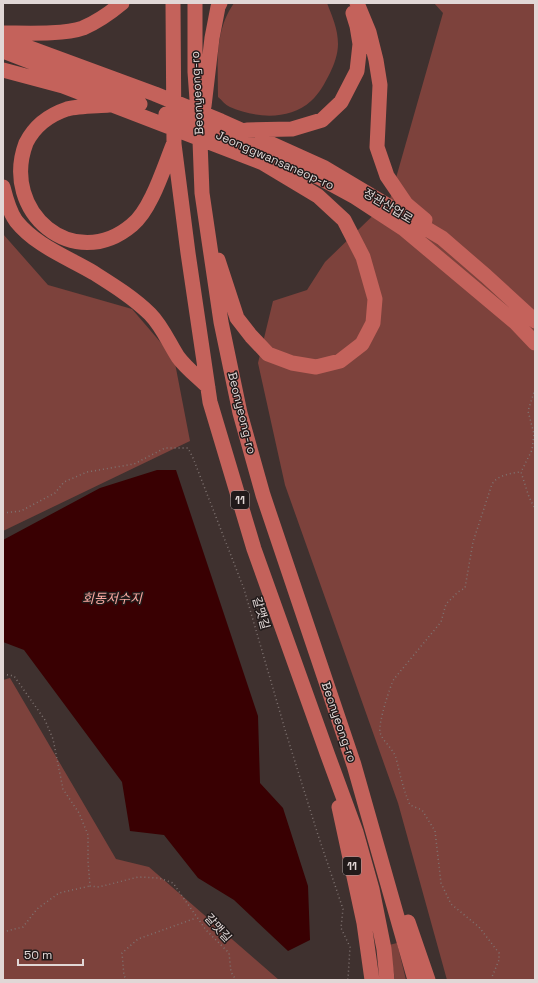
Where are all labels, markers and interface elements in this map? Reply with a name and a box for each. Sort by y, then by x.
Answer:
street label: Beonyeong-ro [187,51,207,135]
street label: Jeonggwansaneop-ro [213,127,337,193]
street label: 정관산업로 [360,185,416,227]
street label: Beonyeong-ro [224,370,260,456]
road number: 11 [231,491,249,509]
water label: 회동저수지 [82,590,143,607]
street label: 갈맷길 [249,595,273,631]
street label: Beonyeong-ro [318,680,360,764]
road number: 11 [343,857,361,875]
street label: 갈맷길 [201,910,235,946]
scale bar [18,941,83,967]
text: 50 m [24,947,52,963]

